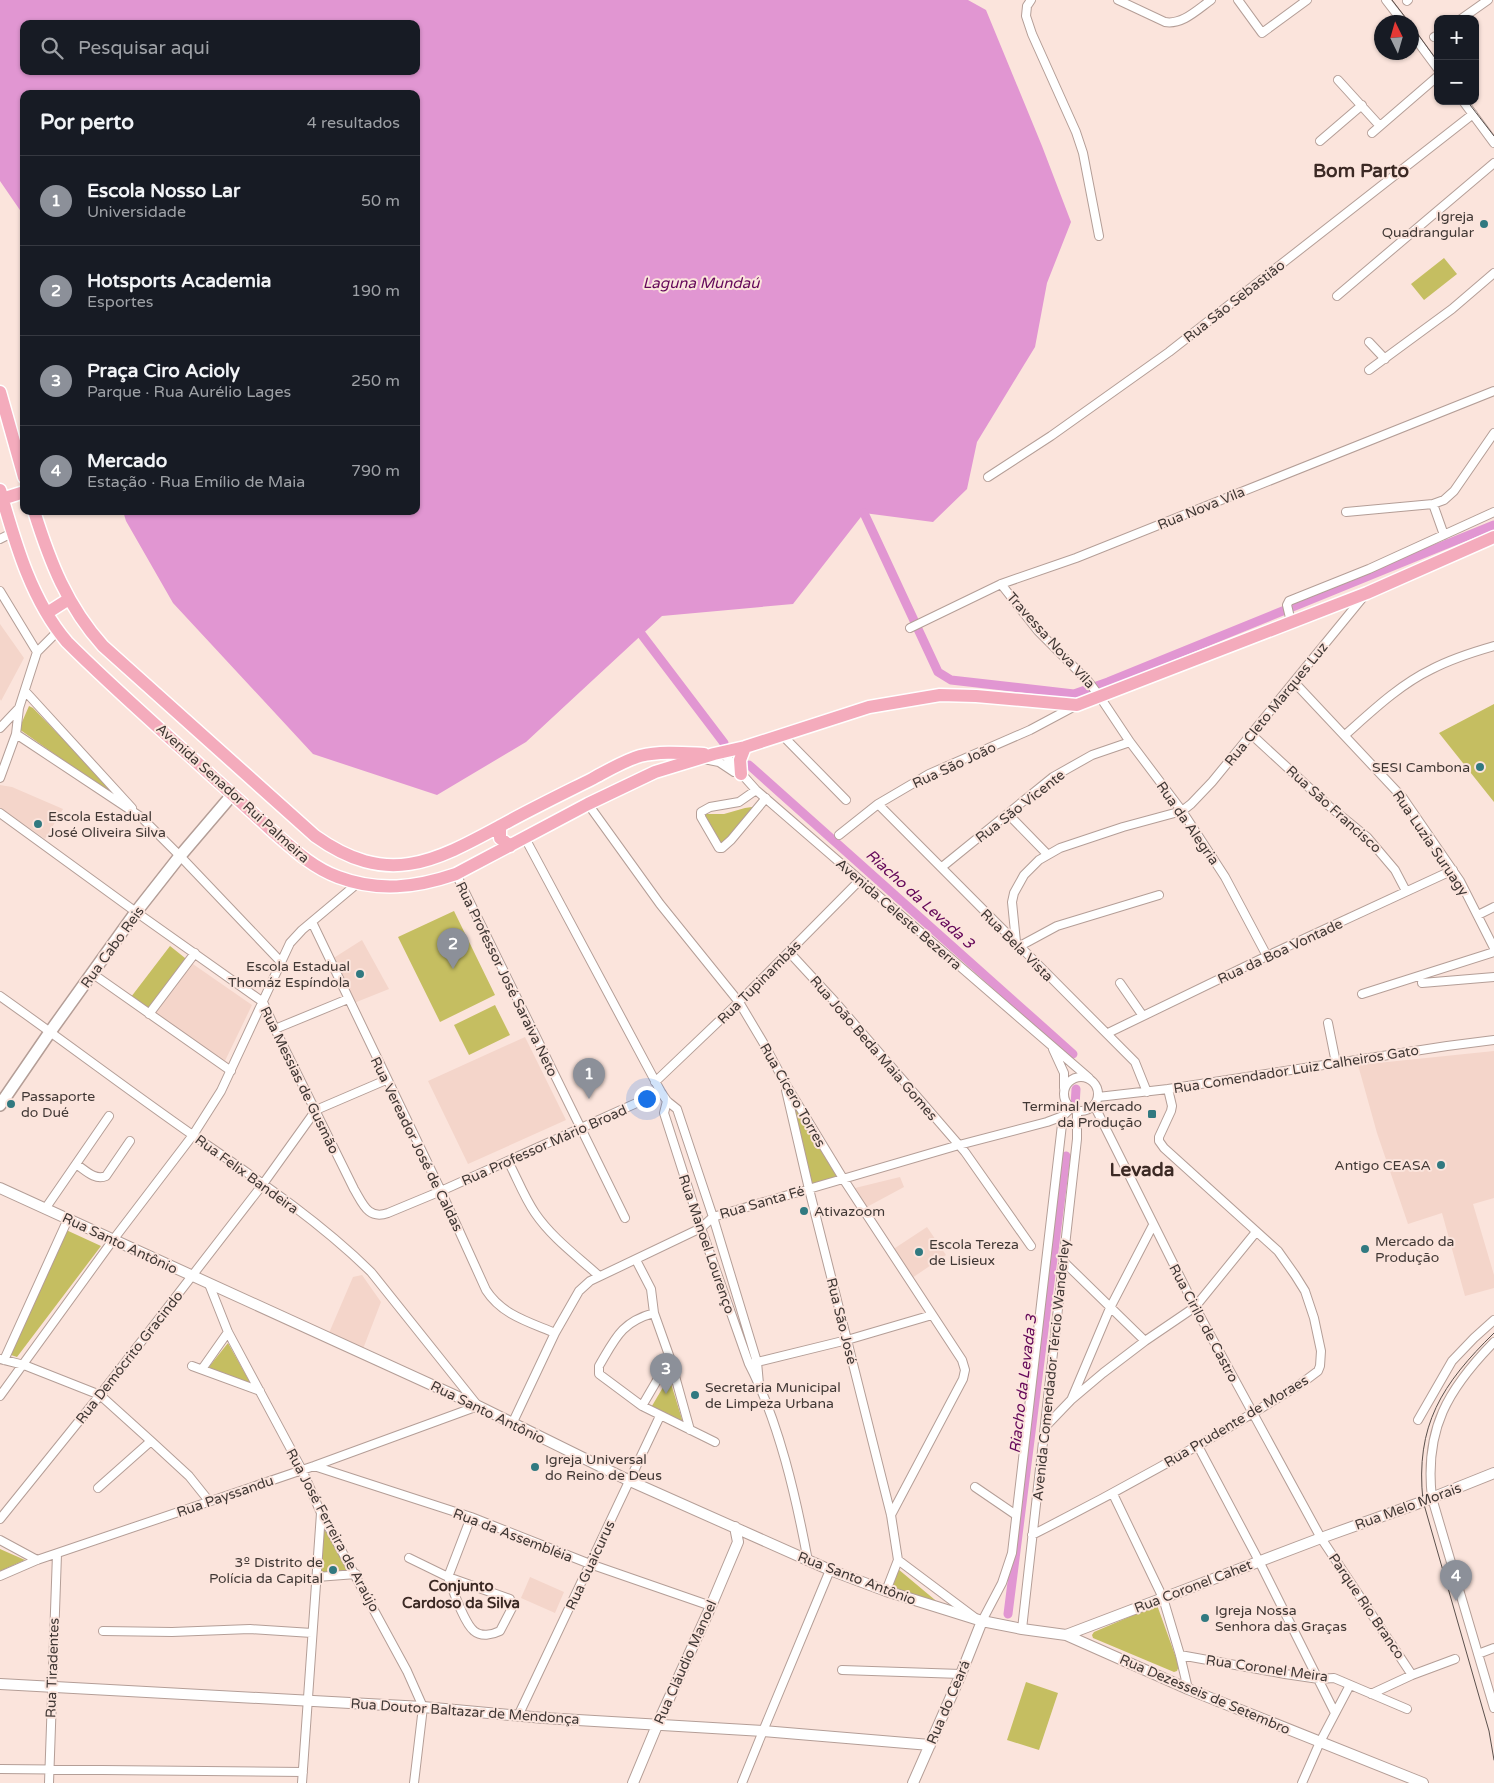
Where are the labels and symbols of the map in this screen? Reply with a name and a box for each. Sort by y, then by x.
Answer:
north arrow [1374,15,1419,60]
district label: Bom Parto [1313,160,1409,182]
place label: Igreja Quadrangular [1382,208,1475,241]
marker: Igreja Quadrangular [1478,218,1490,230]
street label: Rua São Sebastião [1180,257,1288,346]
water label: Laguna Mundaú [643,274,760,292]
street label: Rua Nova Vila [1155,483,1247,534]
street label: Travessa Nova Vila [1003,589,1098,692]
street label: Rua Cleto Marques Luz [1221,639,1332,770]
street label: Avenida Senador Rui Palmeira [153,720,313,867]
street label: Rua São João [910,739,999,792]
place label: SESI Cambona [1372,759,1470,776]
marker: SESI Cambona [1474,761,1486,773]
street label: Rua São Francisco [1283,762,1385,857]
street label: Rua São Vicente [972,766,1068,847]
street label: Rua da Alegria [1153,778,1223,868]
street label: Rua Luzia Suruagy [1389,787,1472,900]
place label: Escola Estadual José Oliveira Silva [48,808,166,841]
marker: Escola Estadual José Oliveira Silva [32,818,44,830]
water label: Riacho da Levada 3 [862,846,979,953]
street label: Avenida Celeste Bezerra [832,855,965,974]
street label: Rua Professor José Saraiva Neto [452,879,561,1079]
street label: Rua Cabo Reis [77,903,148,991]
street label: Rua Bela Vista [977,906,1056,985]
street label: Rua da Boa Vontade [1215,915,1345,988]
pin: 2 [437,928,469,969]
street label: Rua Tupinambás [714,937,805,1028]
place label: Escola Estadual Thomáz Espíndola [228,958,350,991]
marker: Escola Estadual Thomáz Espíndola [354,968,366,980]
street label: Rua João Beda Maia Gomes [806,973,941,1124]
street label: Rua Messias de Gusmão [256,1004,343,1157]
street label: Rua Cícero Torres [756,1040,829,1150]
street label: Rua Comendador Luiz Calheiros Gato [1172,1042,1420,1097]
street label: Rua Vereador José de Caldas [367,1054,466,1235]
pin: 1 [573,1058,605,1099]
your location [634,1086,660,1112]
place label: Passaporte do Dué [21,1088,95,1121]
marker: Passaporte do Dué [5,1098,17,1110]
place label: Terminal Mercado da Produção [1022,1098,1142,1131]
street label: Rua Professor Mário Broad [459,1101,629,1190]
marker: Terminal Mercado da Produção [1146,1108,1158,1120]
street label: Rua Felix Bandeira [192,1131,302,1218]
place label: Antigo CEASA [1334,1157,1431,1174]
district label: Levada [1110,1159,1174,1181]
marker: Antigo CEASA [1435,1159,1447,1171]
street label: Rua Manoel Lourenço [675,1172,738,1316]
street label: Rua Santa Fé [718,1182,807,1223]
place label: Ativazoom [814,1203,885,1220]
marker: Ativazoom [798,1205,810,1217]
street label: Rua Santo Antônio [59,1209,180,1278]
place label: Mercado da Produção [1375,1233,1454,1266]
place label: Escola Tereza de Lisieux [929,1236,1019,1269]
street label: Avenida Comendador Tércio Wanderley [1029,1238,1074,1502]
marker: Mercado da Produção [1359,1243,1371,1255]
marker: Escola Tereza de Lisieux [913,1246,925,1258]
street label: Rua Cirilo de Castro [1165,1261,1242,1385]
street label: Rua São José [823,1276,860,1366]
street label: Rua Demócrito Gracindo [72,1287,187,1427]
water label: Riacho da Levada 3 [1006,1312,1041,1454]
pin: 3 [650,1353,682,1394]
street label: Rua Prudente de Moraes [1161,1371,1312,1471]
street label: Rua Santo Antônio [428,1377,548,1448]
place label: Secretaria Municipal de Limpeza Urbana [705,1379,841,1412]
marker: Secretaria Municipal de Limpeza Urbana [689,1389,701,1401]
street label: Rua José Ferreira de Araújo [282,1446,383,1615]
place label: Igreja Universal do Reino de Deus [545,1451,662,1484]
marker: Igreja Universal do Reino de Deus [529,1461,541,1473]
street label: Rua Payssandu [174,1472,276,1521]
street label: Rua Melo Morais [1353,1479,1464,1534]
street label: Rua da Assembléia [451,1505,575,1566]
street label: Rua Guaicurus [562,1517,619,1613]
street label: Rua Santo Antônio [795,1548,918,1609]
street label: Parque Rio Branco [1325,1550,1408,1662]
place label: 3º Distrito de Polícia da Capital [209,1554,323,1587]
street label: Rua Coronel Cahet [1132,1556,1255,1617]
pin: 4 [1440,1560,1472,1601]
marker: 3º Distrito de Polícia da Capital [327,1564,339,1576]
district label: Conjunto Cardoso da Silva [402,1577,520,1612]
street label: Rua Cláudio Manoel [650,1598,720,1727]
place label: Igreja Nossa Senhora das Graças [1215,1602,1347,1635]
marker: Igreja Nossa Senhora das Graças [1199,1612,1211,1624]
street label: Rua Tiradentes [42,1617,63,1718]
street label: Rua Dezesseis de Setembro [1117,1651,1293,1738]
street label: Rua Coronel Meira [1205,1652,1329,1685]
street label: Rua do Ceará [923,1658,974,1747]
street label: Rua Doutor Baltazar de Mendonça [350,1695,580,1728]

